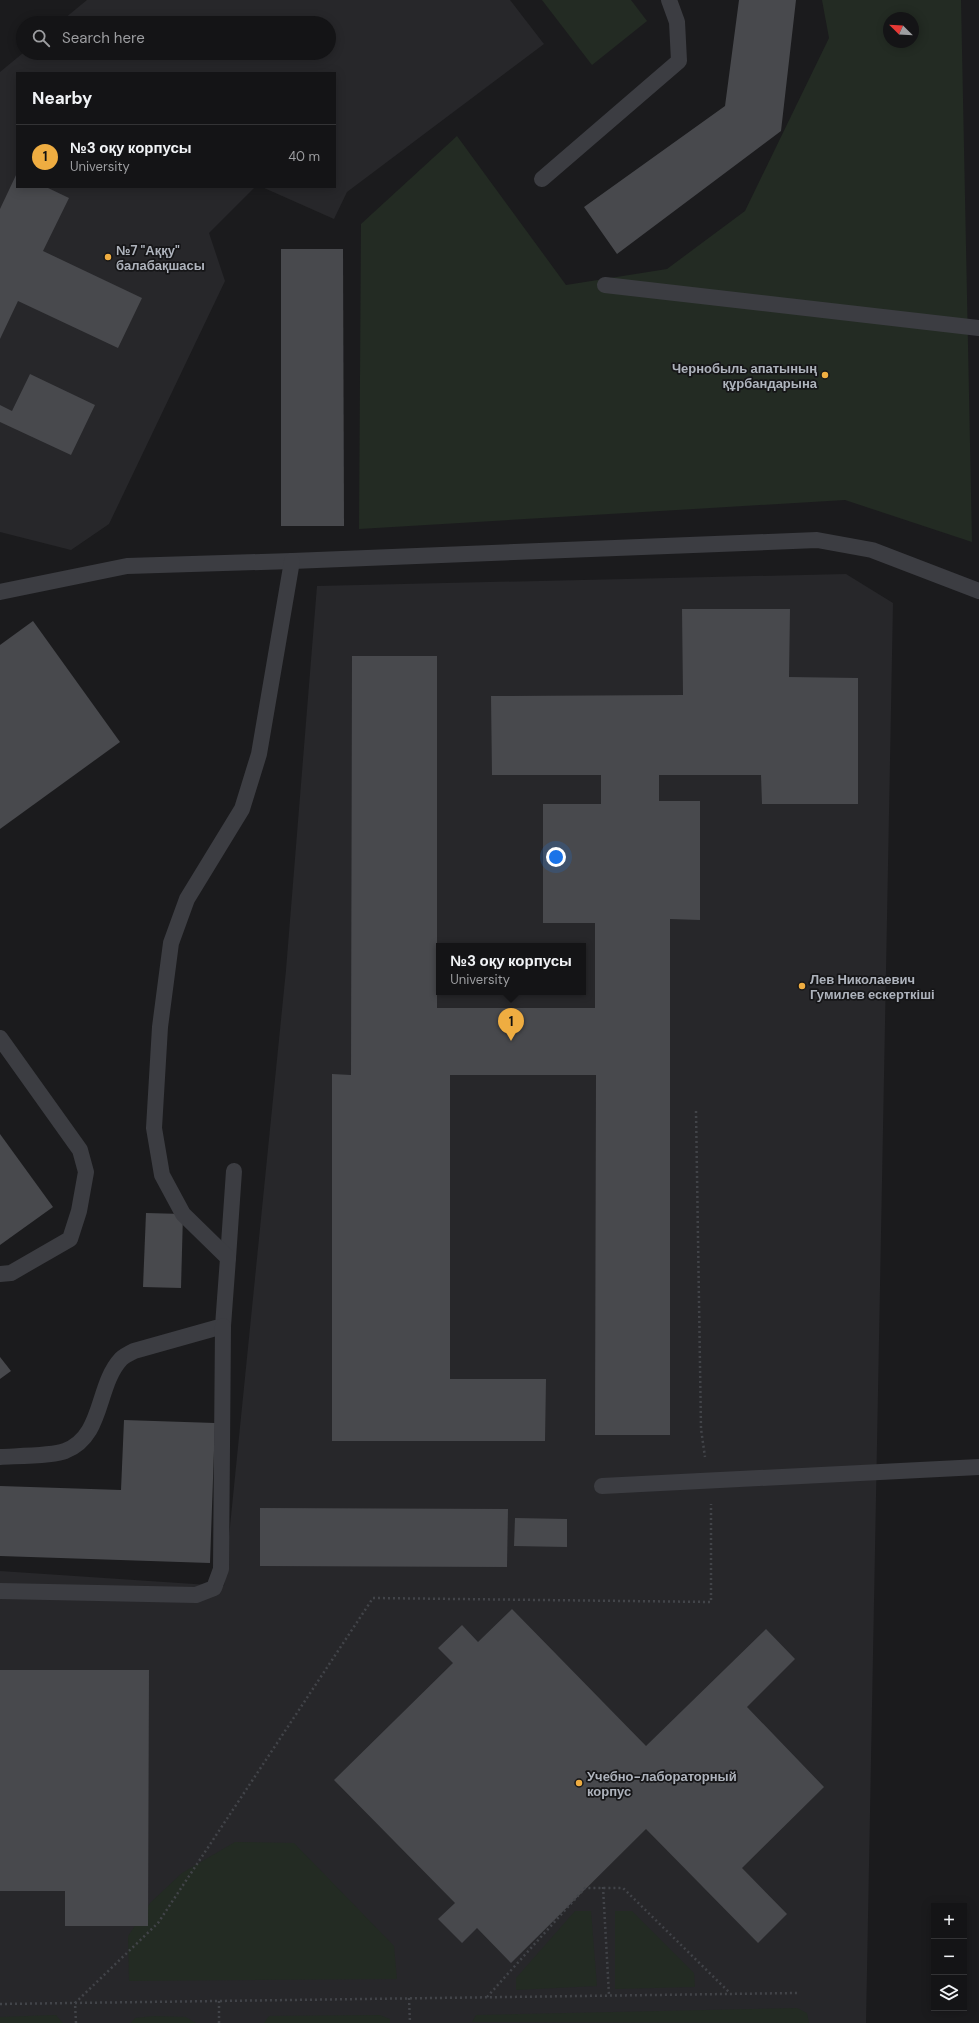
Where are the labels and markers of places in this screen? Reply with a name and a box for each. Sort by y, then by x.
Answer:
place label: №7 "Аққу" балабақшасы [116,242,205,274]
marker: №7 "Аққу" балабақшасы [103,252,113,262]
place label: Чернобыль апатының құрбандарына [672,360,818,392]
marker: Чернобыль апатының құрбандарына [820,370,830,380]
place label: Лев Николаевич Гумилев ескерткіші [810,971,935,1003]
marker: Лев Николаевич Гумилев ескерткіші [797,981,807,991]
pin: 1 [498,1008,524,1041]
place label: Учебно-лабораторный корпус [587,1768,737,1800]
marker: Учебно-лабораторный корпус [574,1778,584,1788]

